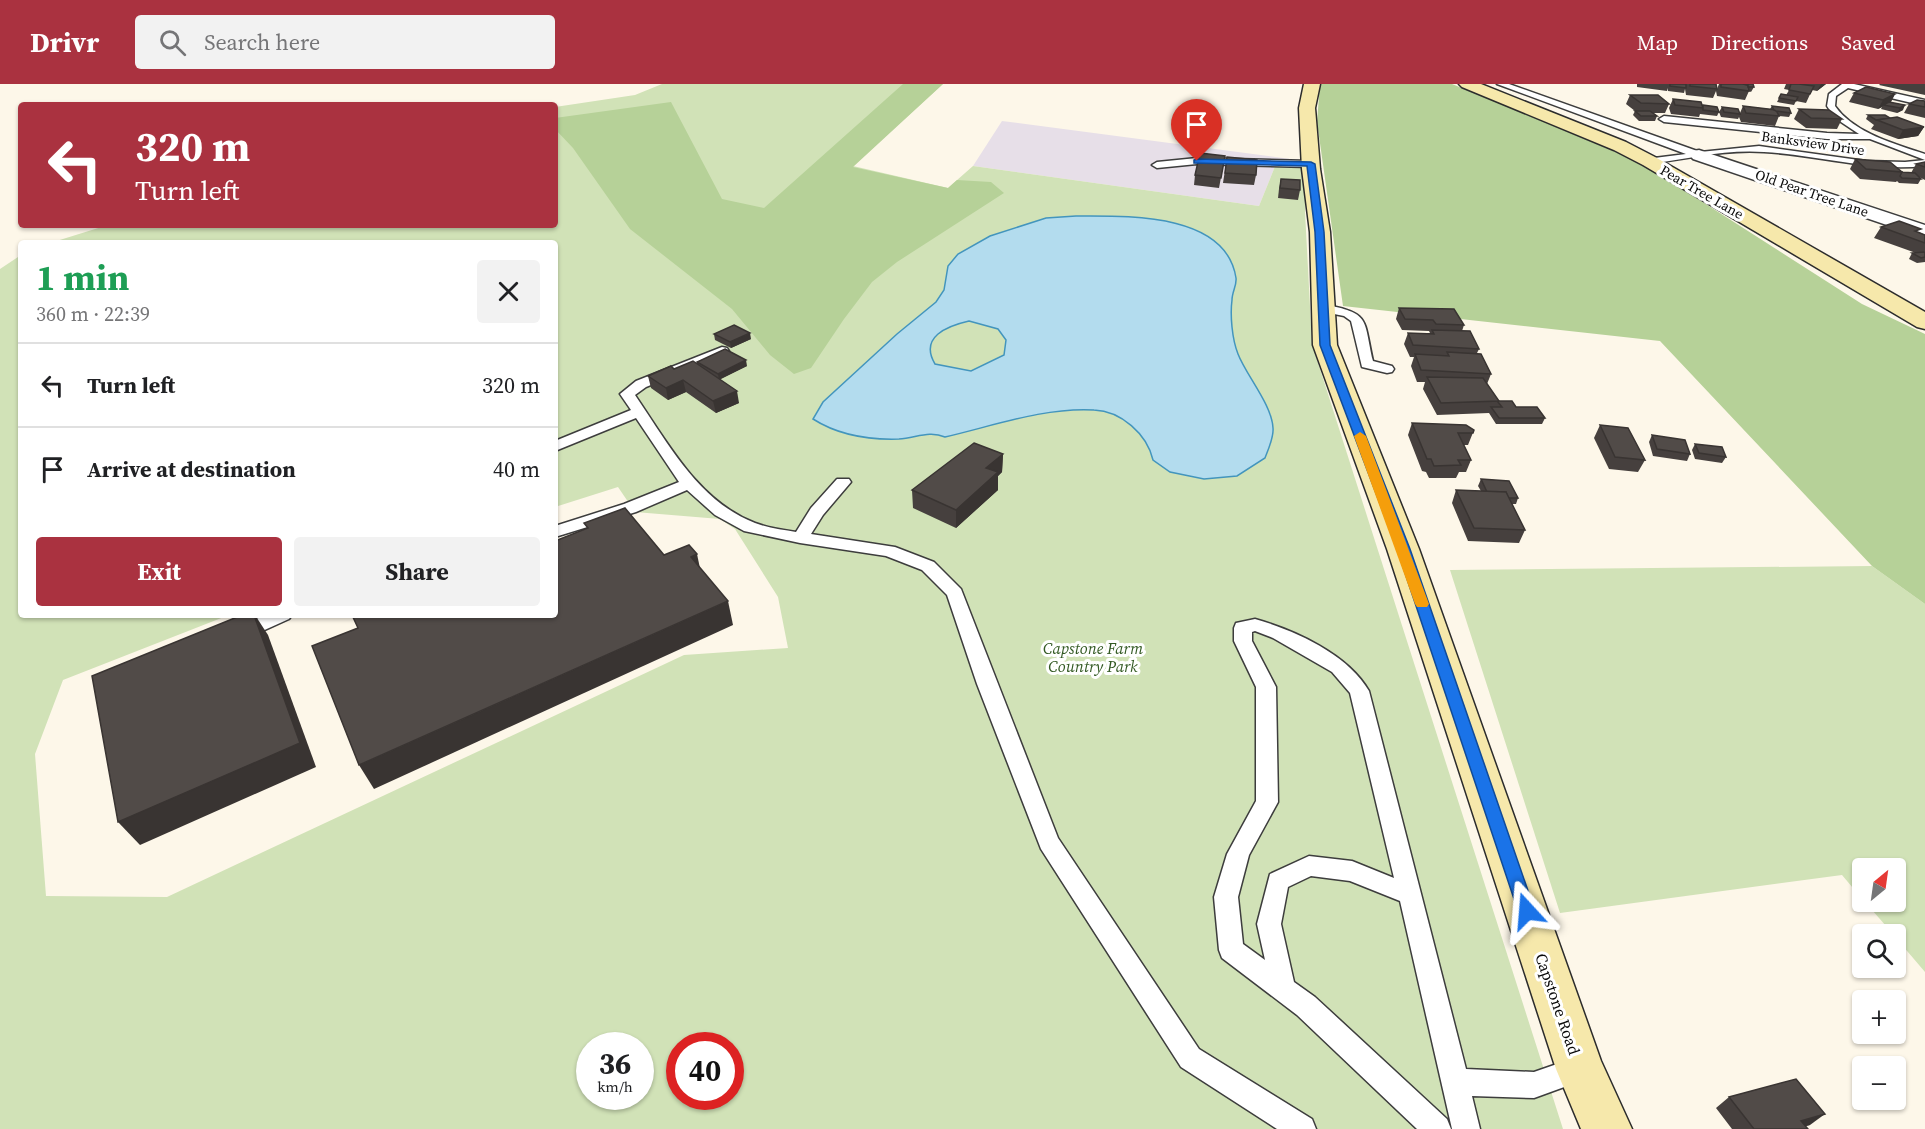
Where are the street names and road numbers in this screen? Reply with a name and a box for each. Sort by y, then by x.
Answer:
street label: Banksview Drive [1760,126,1866,160]
street label: Pear Tree Lane [1657,160,1747,224]
street label: Old Pear Tree Lane [1753,164,1871,222]
street label: Capstone Road [1530,950,1586,1058]

